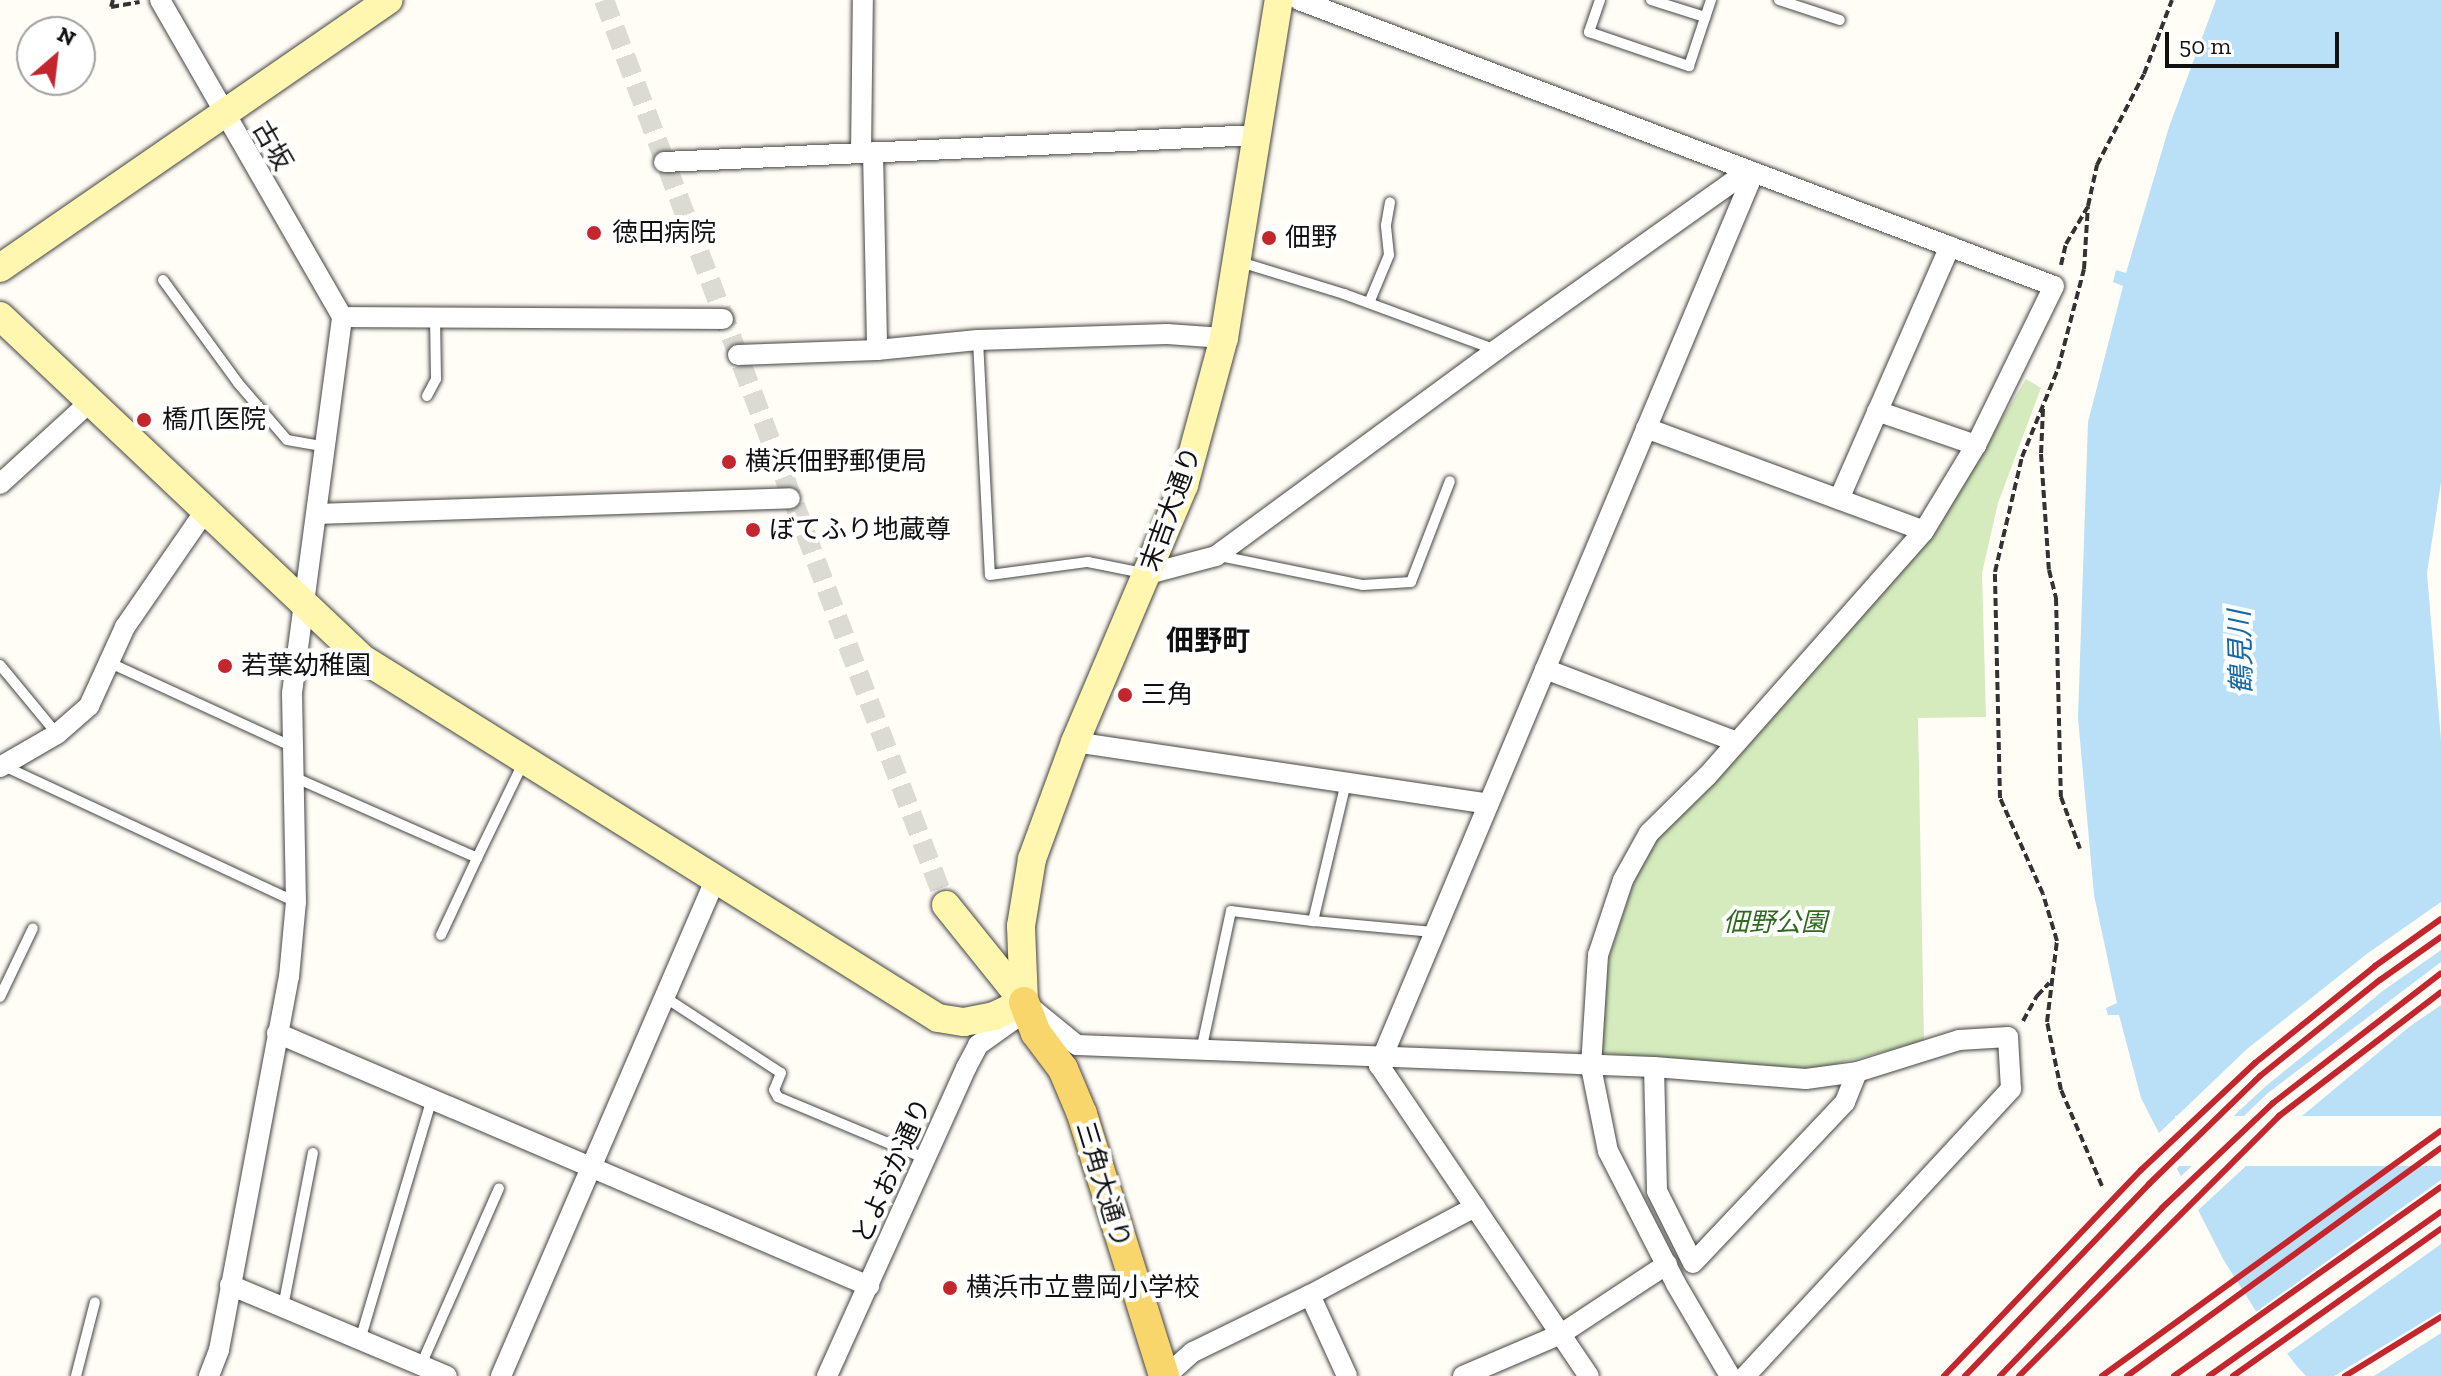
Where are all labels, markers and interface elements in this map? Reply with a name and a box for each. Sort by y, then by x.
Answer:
north arrow [16,16,96,96]
scale bar [2169,16,2343,66]
text: N [53,20,80,52]
text: 50 m [2179,31,2231,60]
street label: 古坂 [245,116,299,176]
place label: 徳田病院 [612,217,716,249]
marker: 徳田病院 [583,222,605,244]
place label: 佃野 [1285,222,1337,254]
marker: 佃野 [1260,229,1278,247]
place label: 橋爪医院 [162,404,266,436]
marker: 橋爪医院 [133,409,155,431]
street label: 末吉大通り [1134,443,1208,575]
place label: 横浜佃野郵便局 [745,446,927,478]
marker: 横浜佃野郵便局 [720,453,738,471]
place label: ぼてふり地蔵尊 [769,514,951,546]
marker: ぼてふり地蔵尊 [744,521,762,539]
water label: 鶴見川 [2223,609,2259,695]
district label: 佃野町 [1166,624,1250,658]
place label: 若葉幼稚園 [241,650,371,682]
marker: 若葉幼稚園 [216,657,234,675]
place label: 三角 [1141,679,1193,711]
marker: 三角 [1116,686,1134,704]
park label: 佃野公園 [1723,907,1827,939]
street label: とよおか通り [846,1093,938,1249]
street label: 三角大通り [1069,1118,1137,1252]
place label: 横浜市立豊岡小学校 [966,1272,1200,1304]
marker: 横浜市立豊岡小学校 [941,1279,959,1297]

